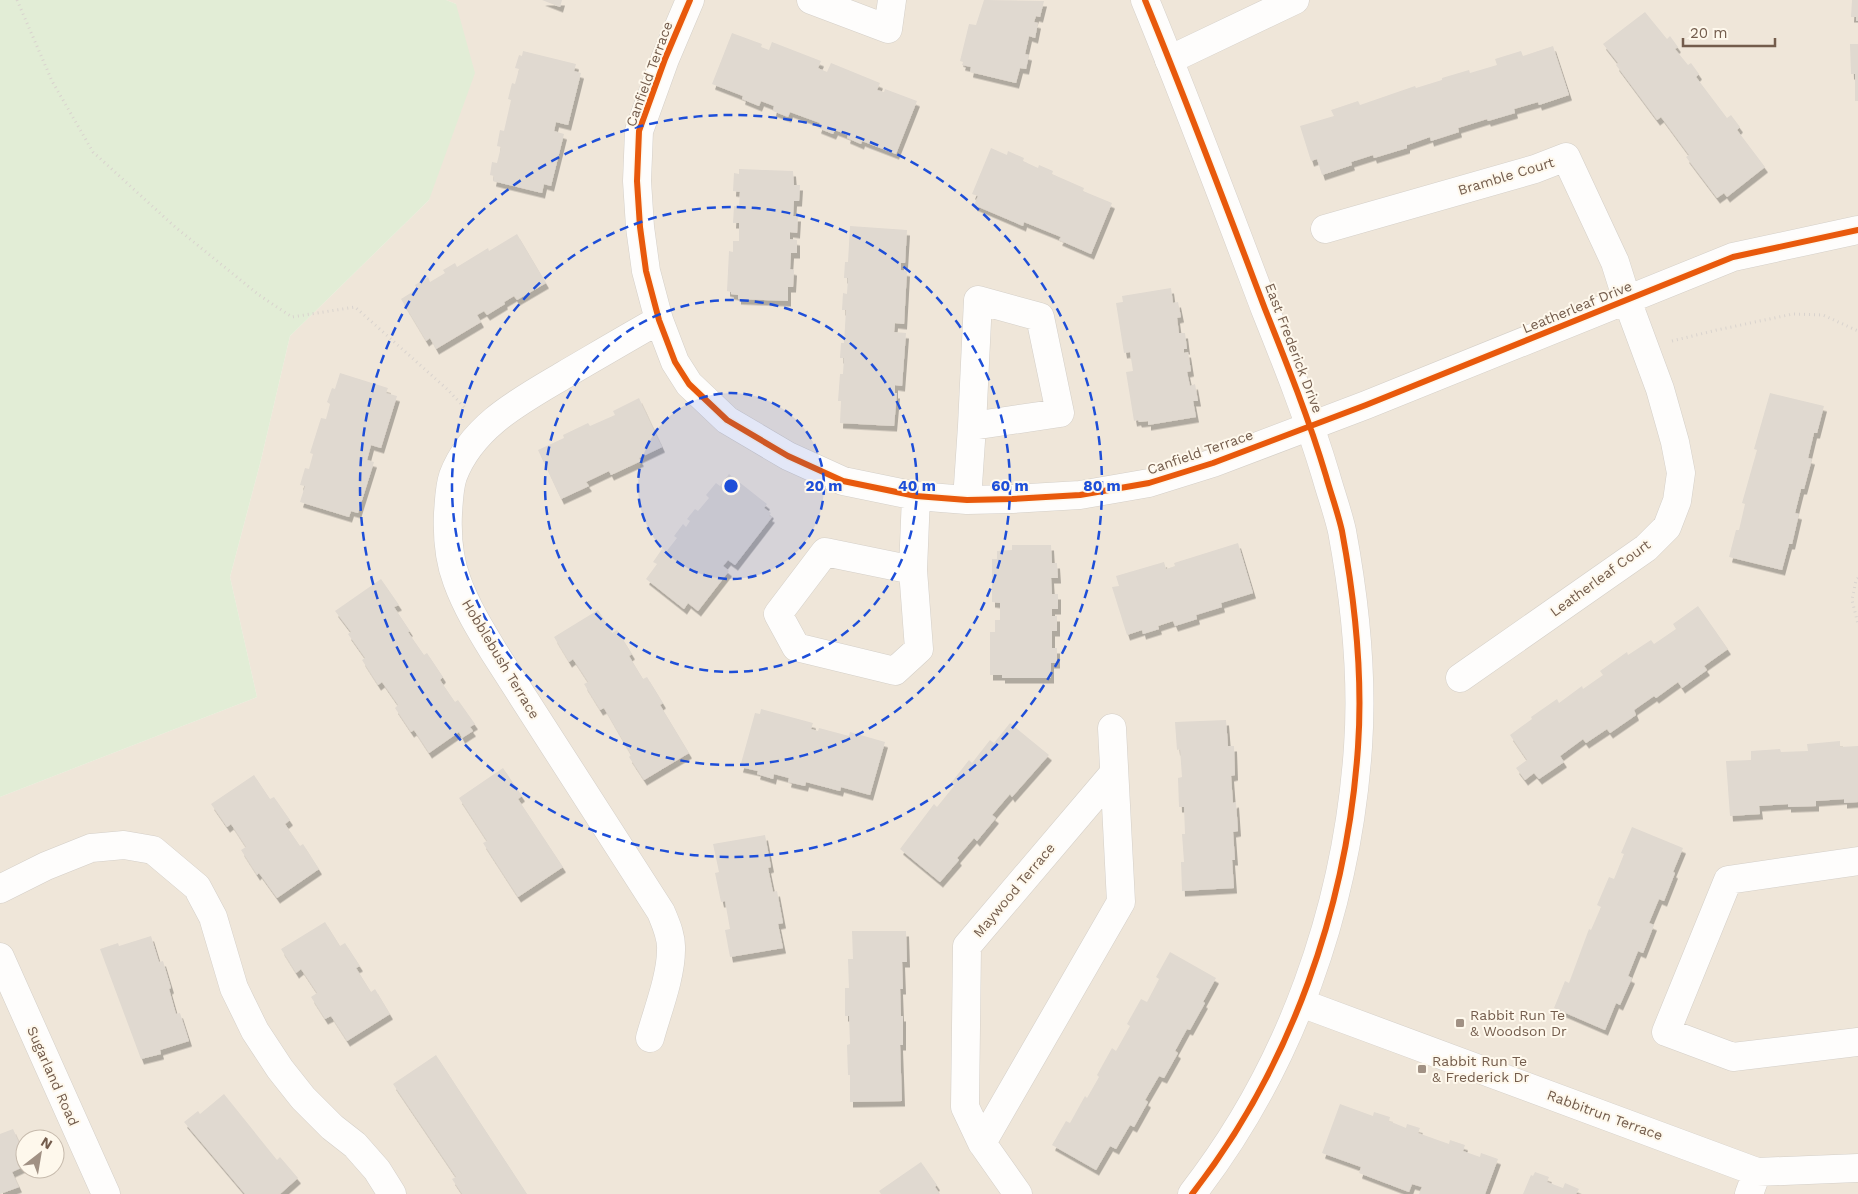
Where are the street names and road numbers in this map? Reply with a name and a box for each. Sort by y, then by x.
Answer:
street label: Canfield Terrace [623,19,675,129]
street label: Bramble Court [1456,154,1556,198]
street label: Leatherleaf Drive [1520,278,1634,336]
street label: East Frederick Drive [1262,281,1326,415]
street label: Canfield Terrace [1145,426,1255,478]
street label: Leatherleaf Court [1547,536,1653,620]
street label: Hobblebush Terrace [459,596,543,722]
street label: Maywood Terrace [970,840,1058,940]
street label: Sugarland Road [24,1024,82,1128]
street label: Rabbitrun Terrace [1545,1087,1665,1143]

